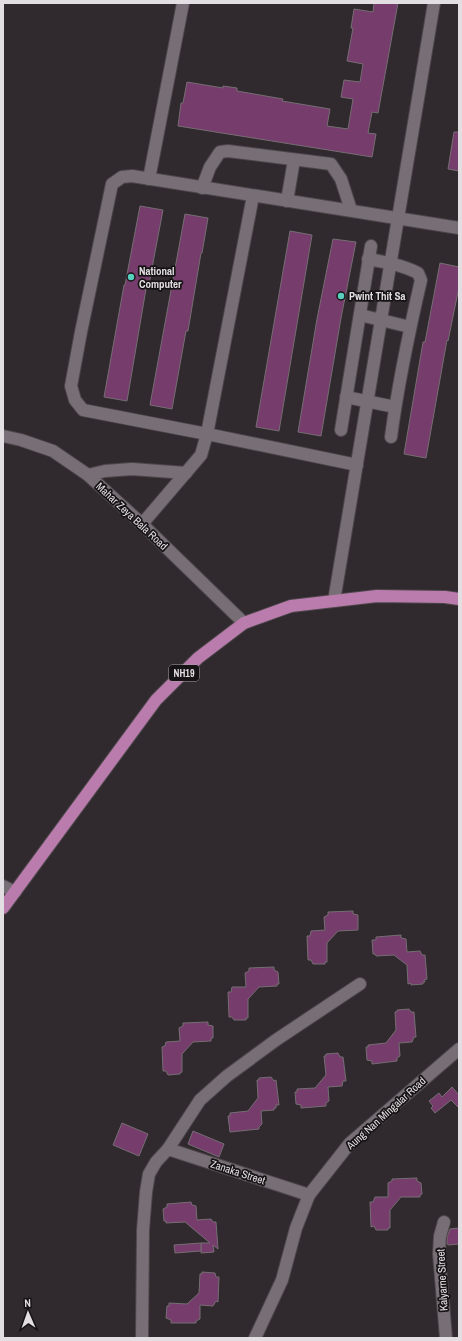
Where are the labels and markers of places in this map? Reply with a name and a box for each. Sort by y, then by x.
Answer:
place label: National Computer [139,264,182,291]
marker: National Computer [126,272,136,282]
place label: Pwint Thit Sa [349,289,406,303]
marker: Pwint Thit Sa [336,291,346,301]

